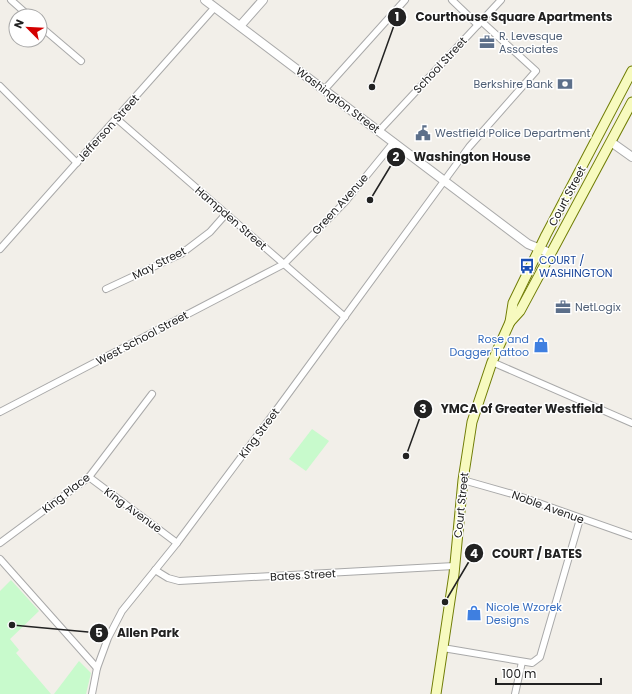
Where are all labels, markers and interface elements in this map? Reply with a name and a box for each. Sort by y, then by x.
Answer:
callout: Courthouse Square Apartments [387,5,620,29]
north arrow [8,8,48,48]
text: 1 [395,8,399,25]
text: Courthouse Square Apartments [415,8,613,25]
text: N [10,17,28,31]
place label: R. Levesque Associates [499,28,563,57]
street label: School Street [410,33,470,97]
office icon: R. Levesque Associates [478,33,496,51]
street label: Washington Street [293,63,383,137]
bank icon: Berkshire Bank [556,75,574,93]
place label: Berkshire Bank [473,76,553,92]
street label: Jefferson Street [73,91,143,165]
public building icon: Westfield Police Department [414,124,432,142]
place label: Westfield Police Department [435,125,591,141]
callout: Washington House [386,145,539,169]
text: 2 [393,148,400,165]
text: Washington House [413,148,531,165]
street label: Court Street [544,163,590,229]
street label: Green Avenue [308,170,372,238]
street label: Hampden Street [192,182,270,254]
street label: May Street [129,243,189,283]
place label: COURT / WASHINGTON [539,252,613,281]
bus stop icon: COURT / WASHINGTON [518,257,536,275]
office icon: NetLogix [554,298,572,316]
place label: NetLogix [575,299,621,315]
street label: West School Street [93,307,191,369]
place label: Rose and Dagger Tattoo [450,331,529,360]
shop icon: Rose and Dagger Tattoo [532,336,550,354]
callout: YMCA of Greater Westfield [413,397,612,421]
text: 3 [419,400,427,417]
text: YMCA of Greater Westfield [441,400,603,417]
street label: King Street [235,405,283,461]
street label: King Place [39,469,93,517]
street label: Court Street [450,471,472,539]
street label: King Avenue [101,484,165,537]
street label: Noble Avenue [510,486,587,528]
callout: COURT / BATES [464,541,590,565]
text: 4 [470,545,478,562]
text: COURT / BATES [492,545,582,562]
street label: Bates Street [270,565,336,585]
place label: Nicole Wzorek Designs [486,599,562,628]
shop icon: Nicole Wzorek Designs [465,604,483,622]
callout: Allen Park [89,621,187,645]
text: 5 [95,624,103,641]
text: Allen Park [117,624,180,641]
scale bar [496,660,601,686]
text: 100 m [502,665,536,682]

